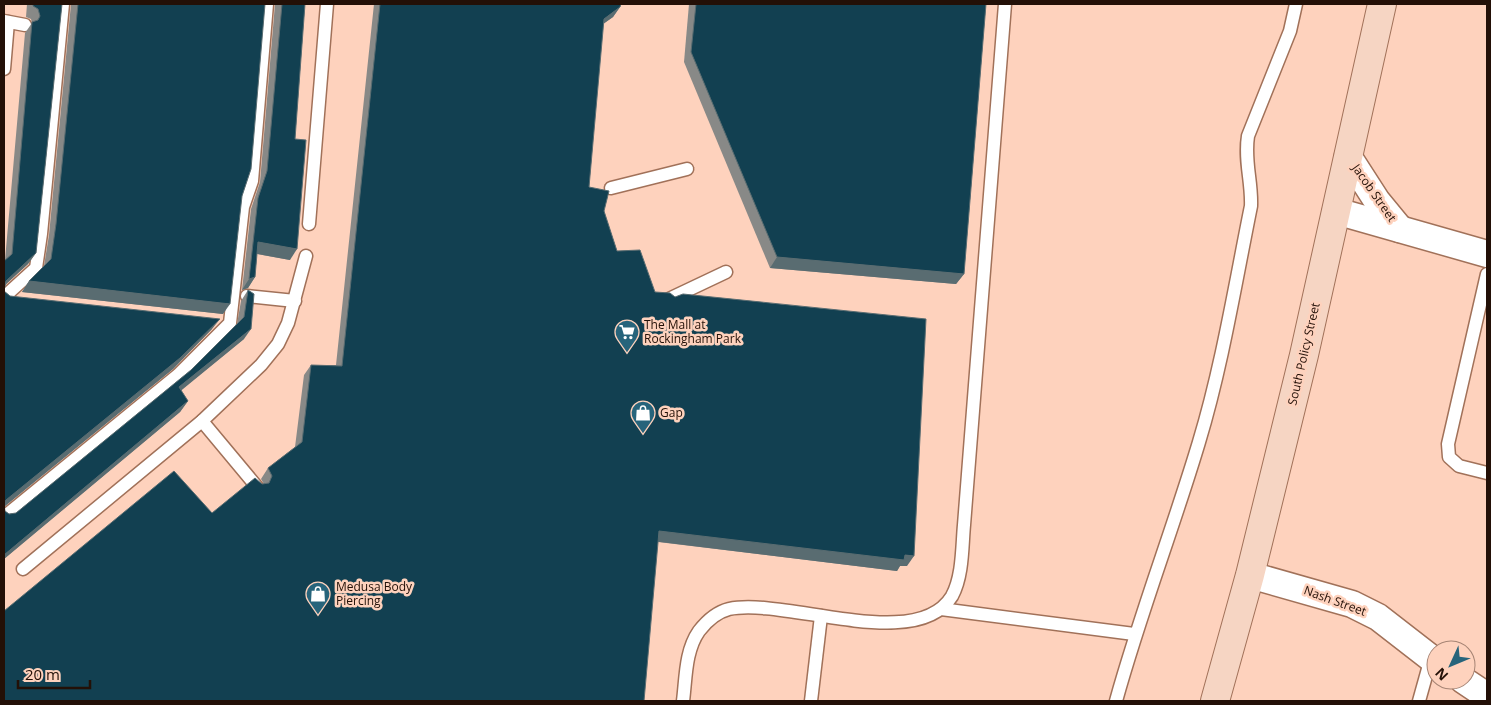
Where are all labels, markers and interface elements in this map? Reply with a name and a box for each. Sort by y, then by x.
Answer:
street label: Jacob Street [1348,160,1401,225]
street label: South Policy Street [1283,301,1324,407]
place label: The Mall at Rockingham Park [644,316,742,347]
supermarket icon: The Mall at Rockingham Park [614,319,640,353]
shop icon: Gap [630,400,656,434]
place label: Gap [660,404,683,421]
place label: Medusa Body Piercing [336,578,413,609]
shop icon: Medusa Body Piercing [305,581,331,615]
street label: Nash Street [1302,581,1369,620]
north arrow [1426,640,1476,690]
scale bar [18,658,90,690]
text: 20 m [25,664,60,684]
text: N [1430,664,1452,685]

